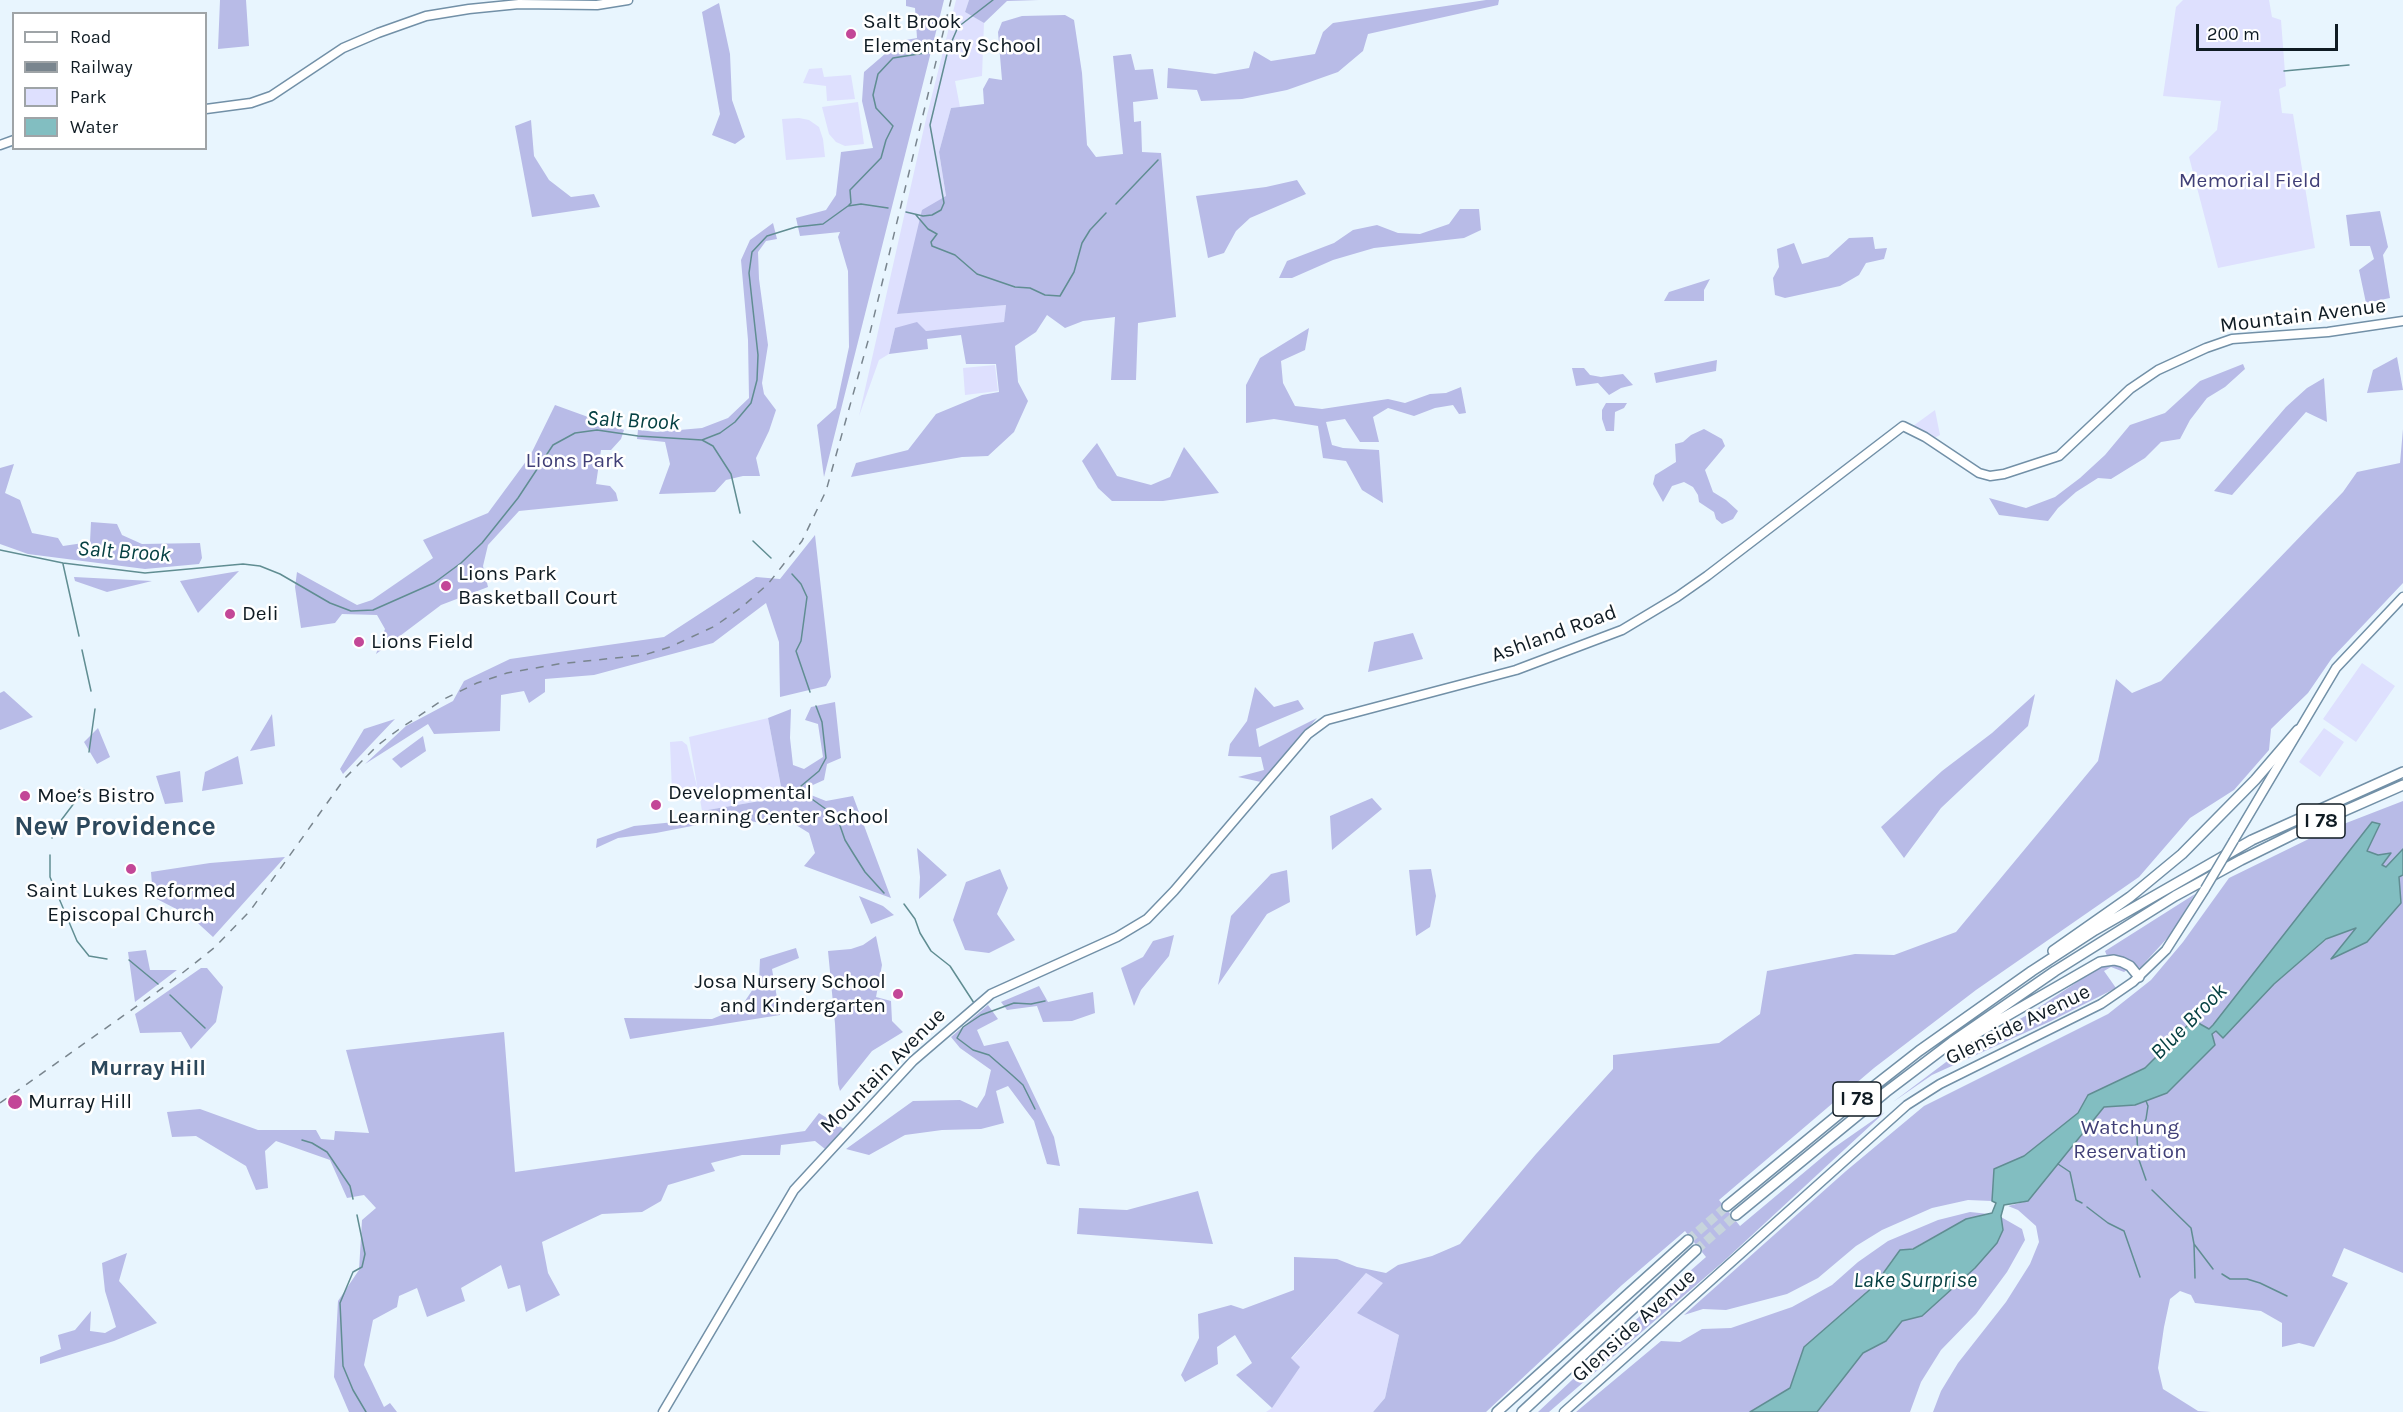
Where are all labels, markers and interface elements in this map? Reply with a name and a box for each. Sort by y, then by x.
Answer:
place label: Salt Brook Elementary School [863,9,1041,59]
legend [12,12,207,150]
scale bar [2199,12,2342,50]
text: 200 m [2207,23,2260,45]
text: Road [70,26,111,48]
marker: Salt Brook Elementary School [844,27,858,41]
text: Railway [70,56,133,78]
text: Park [70,86,107,108]
text: Water [70,116,118,138]
park label: Memorial Field [2179,168,2321,194]
street label: Mountain Avenue [2219,293,2387,339]
water label: Salt Brook [586,405,680,437]
park label: Lions Park [526,448,624,474]
water label: Salt Brook [76,536,172,568]
place label: Lions Park Basketball Court [458,561,617,611]
marker: Lions Park Basketball Court [439,579,453,593]
street label: Ashland Road [1488,600,1620,668]
place label: Deli [242,601,279,627]
marker: Deli [223,607,237,621]
place label: Lions Field [371,629,474,655]
marker: Lions Field [352,635,366,649]
place label: Developmental Learning Center School [668,780,889,830]
place label: Moe‘s Bistro [37,783,155,809]
marker: Moe‘s Bistro [18,789,32,803]
marker: Developmental Learning Center School [649,798,663,812]
road number: I 78 [2297,804,2345,838]
district label: New Providence [14,811,216,843]
marker: Saint Lukes Reformed Episcopal Church [124,862,138,876]
place label: Saint Lukes Reformed Episcopal Church [26,878,236,928]
place label: Josa Nursery School and Kindergarten [695,969,886,1019]
water label: Blue Brook [2145,978,2233,1066]
street label: Glenside Avenue [1942,979,2094,1071]
marker: Josa Nursery School and Kindergarten [891,987,905,1001]
street label: Mountain Avenue [815,1003,951,1139]
district label: Murray Hill [90,1056,206,1082]
road number: I 78 [1833,1082,1881,1116]
place label: Murray Hill [28,1089,132,1115]
marker: Murray Hill [6,1093,24,1111]
park label: Watchung Reservation [2073,1115,2187,1165]
street label: Glenside Avenue [1567,1264,1701,1388]
water label: Lake Surprise [1853,1268,1977,1294]

